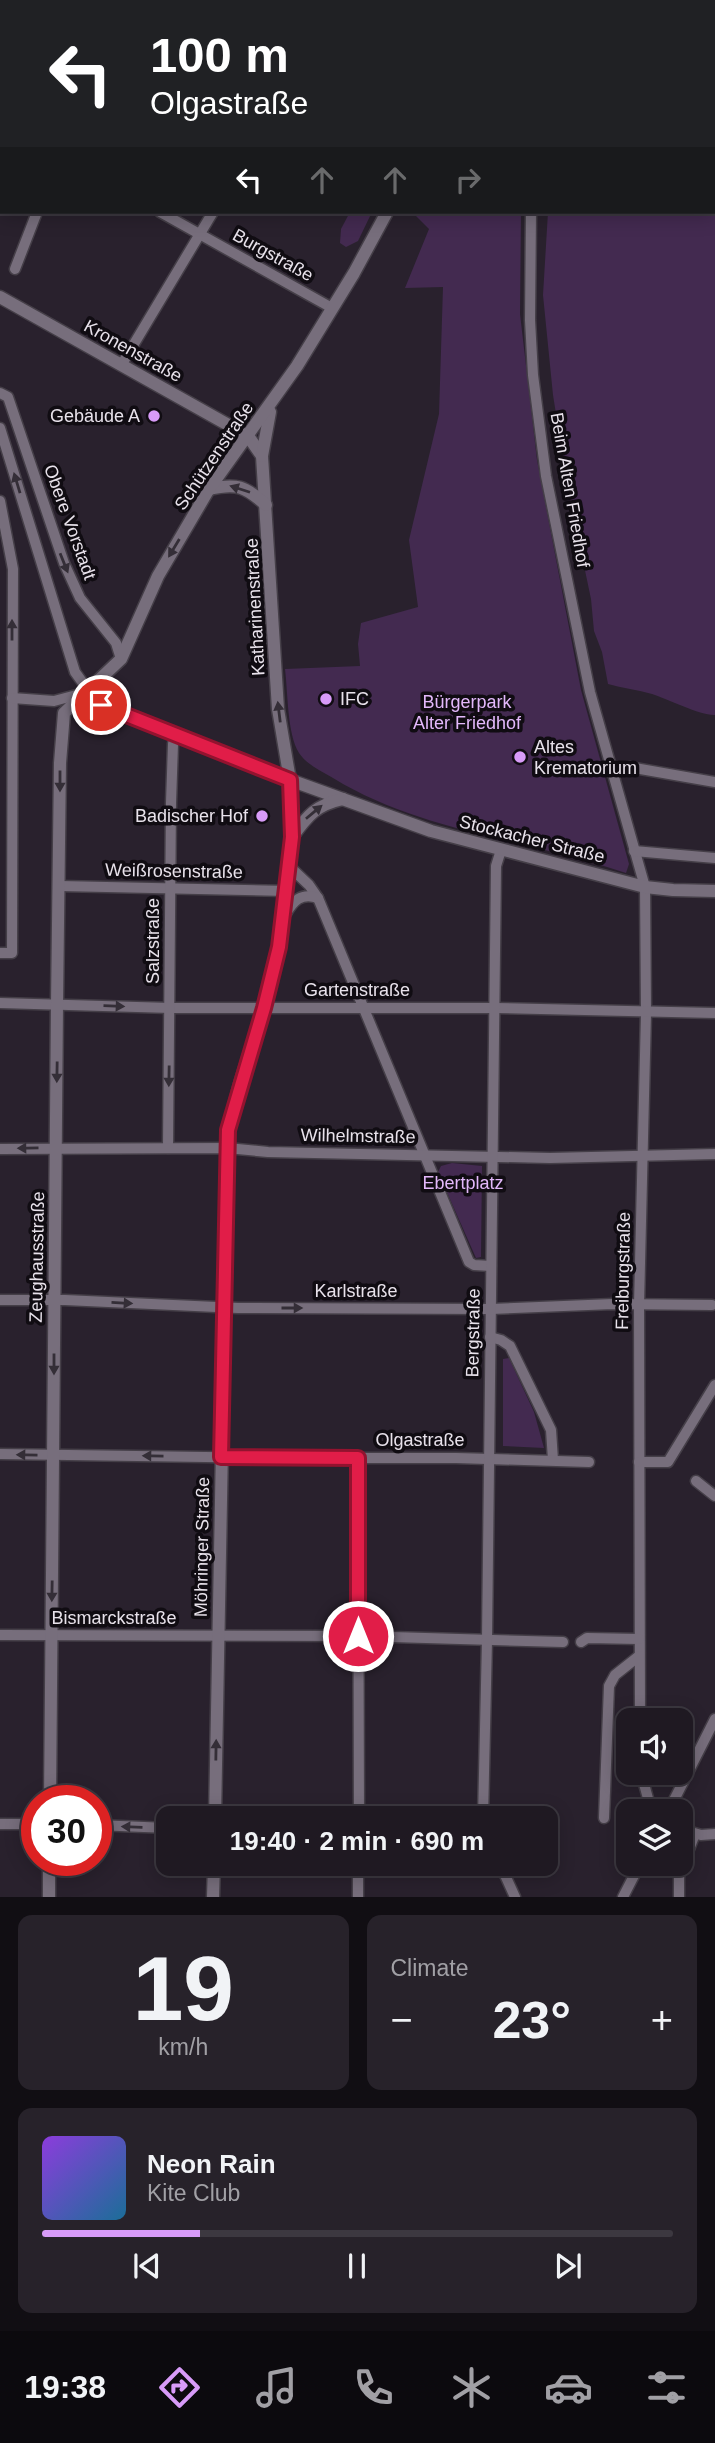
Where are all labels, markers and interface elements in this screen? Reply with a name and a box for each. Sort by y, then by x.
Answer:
icon: left [35,28,126,119]
text: 100 m [150,28,289,82]
text: Olgastraße [150,85,308,121]
icon: left [230,161,268,199]
icon: ahead [303,161,341,199]
icon: ahead [376,161,414,199]
icon: right [449,161,487,199]
street label: Burgstraße [229,225,317,285]
street label: Kronenstraße [80,316,186,386]
street label: Schützenstraße [170,398,258,514]
place label: Gebäude A [50,406,140,426]
marker: Gebäude A [146,408,162,424]
street label: Beim Alten Friedhof [547,411,594,570]
street label: Obere Vorstadt [40,462,100,582]
one-way arrow [11,472,21,493]
one-way arrow [229,483,250,493]
one-way arrow [168,538,181,557]
street label: Katharinenstraße [241,538,269,676]
one-way arrow [59,552,70,573]
one-way arrow [6,618,18,640]
pin [71,675,131,735]
icon: arrive [82,686,120,724]
place label: IFC [340,689,369,709]
marker: IFC [318,691,334,707]
park label: Bürgerpark Alter Friedhof [413,692,522,733]
one-way arrow [274,701,285,723]
place label: Altes Krematorium [534,737,637,778]
marker: Altes Krematorium [512,749,528,765]
one-way arrow [54,771,66,793]
one-way arrow [306,805,323,820]
place label: Badischer Hof [135,806,249,826]
marker: Badischer Hof [254,808,270,824]
street label: Stockacher Straße [457,811,607,867]
street label: Weißrosenstraße [105,860,243,882]
street label: Salzstraße [143,898,163,984]
street label: Gartenstraße [304,980,410,1000]
one-way arrow [103,1000,125,1011]
one-way arrow [51,1061,62,1083]
one-way arrow [164,1066,175,1088]
street label: Wilhelmstraße [300,1125,416,1147]
one-way arrow [17,1143,39,1154]
park label: Ebertplatz [422,1173,504,1193]
street label: Zeughausstraße [26,1191,48,1323]
street label: Freiburgstraße [612,1212,634,1330]
street label: Karlstraße [314,1281,398,1301]
street label: Bergstraße [462,1288,484,1378]
one-way arrow [111,1297,133,1308]
one-way arrow [282,1302,304,1314]
one-way arrow [48,1353,60,1375]
street label: Olgastraße [375,1430,465,1450]
one-way arrow [16,1449,38,1460]
one-way arrow [141,1451,163,1462]
street label: Möhringer Straße [191,1477,213,1617]
one-way arrow [46,1580,58,1602]
position arrow [321,1599,395,1673]
street label: Bismarckstraße [51,1608,177,1628]
map controls [616,1708,693,1876]
button: sound [616,1708,693,1785]
one-way arrow [210,1739,222,1761]
speed limit sign: 30 [21,1785,112,1876]
button: layers [616,1799,693,1876]
one-way arrow [121,1821,143,1832]
text: 19:40 · 2 min · 690 m [230,1826,484,1856]
text: 19 [133,1938,234,2039]
text: Climate [391,1955,468,1981]
text: 23° [492,1991,571,2049]
text: − [391,1999,413,2041]
text: + [651,1999,673,2041]
text: km/h [158,2034,208,2060]
text: Neon Rain [147,2149,276,2179]
text: Kite Club [147,2180,240,2206]
icon: previous [128,2247,166,2285]
icon: pause [338,2247,376,2285]
icon: next [549,2247,587,2285]
icon: directions [155,2363,204,2412]
icon: music [252,2363,301,2412]
icon: phone [349,2363,398,2412]
icon: climate [447,2363,496,2412]
icon: car [544,2363,593,2412]
icon: filters [642,2363,691,2412]
text: 19:38 [24,2369,106,2405]

